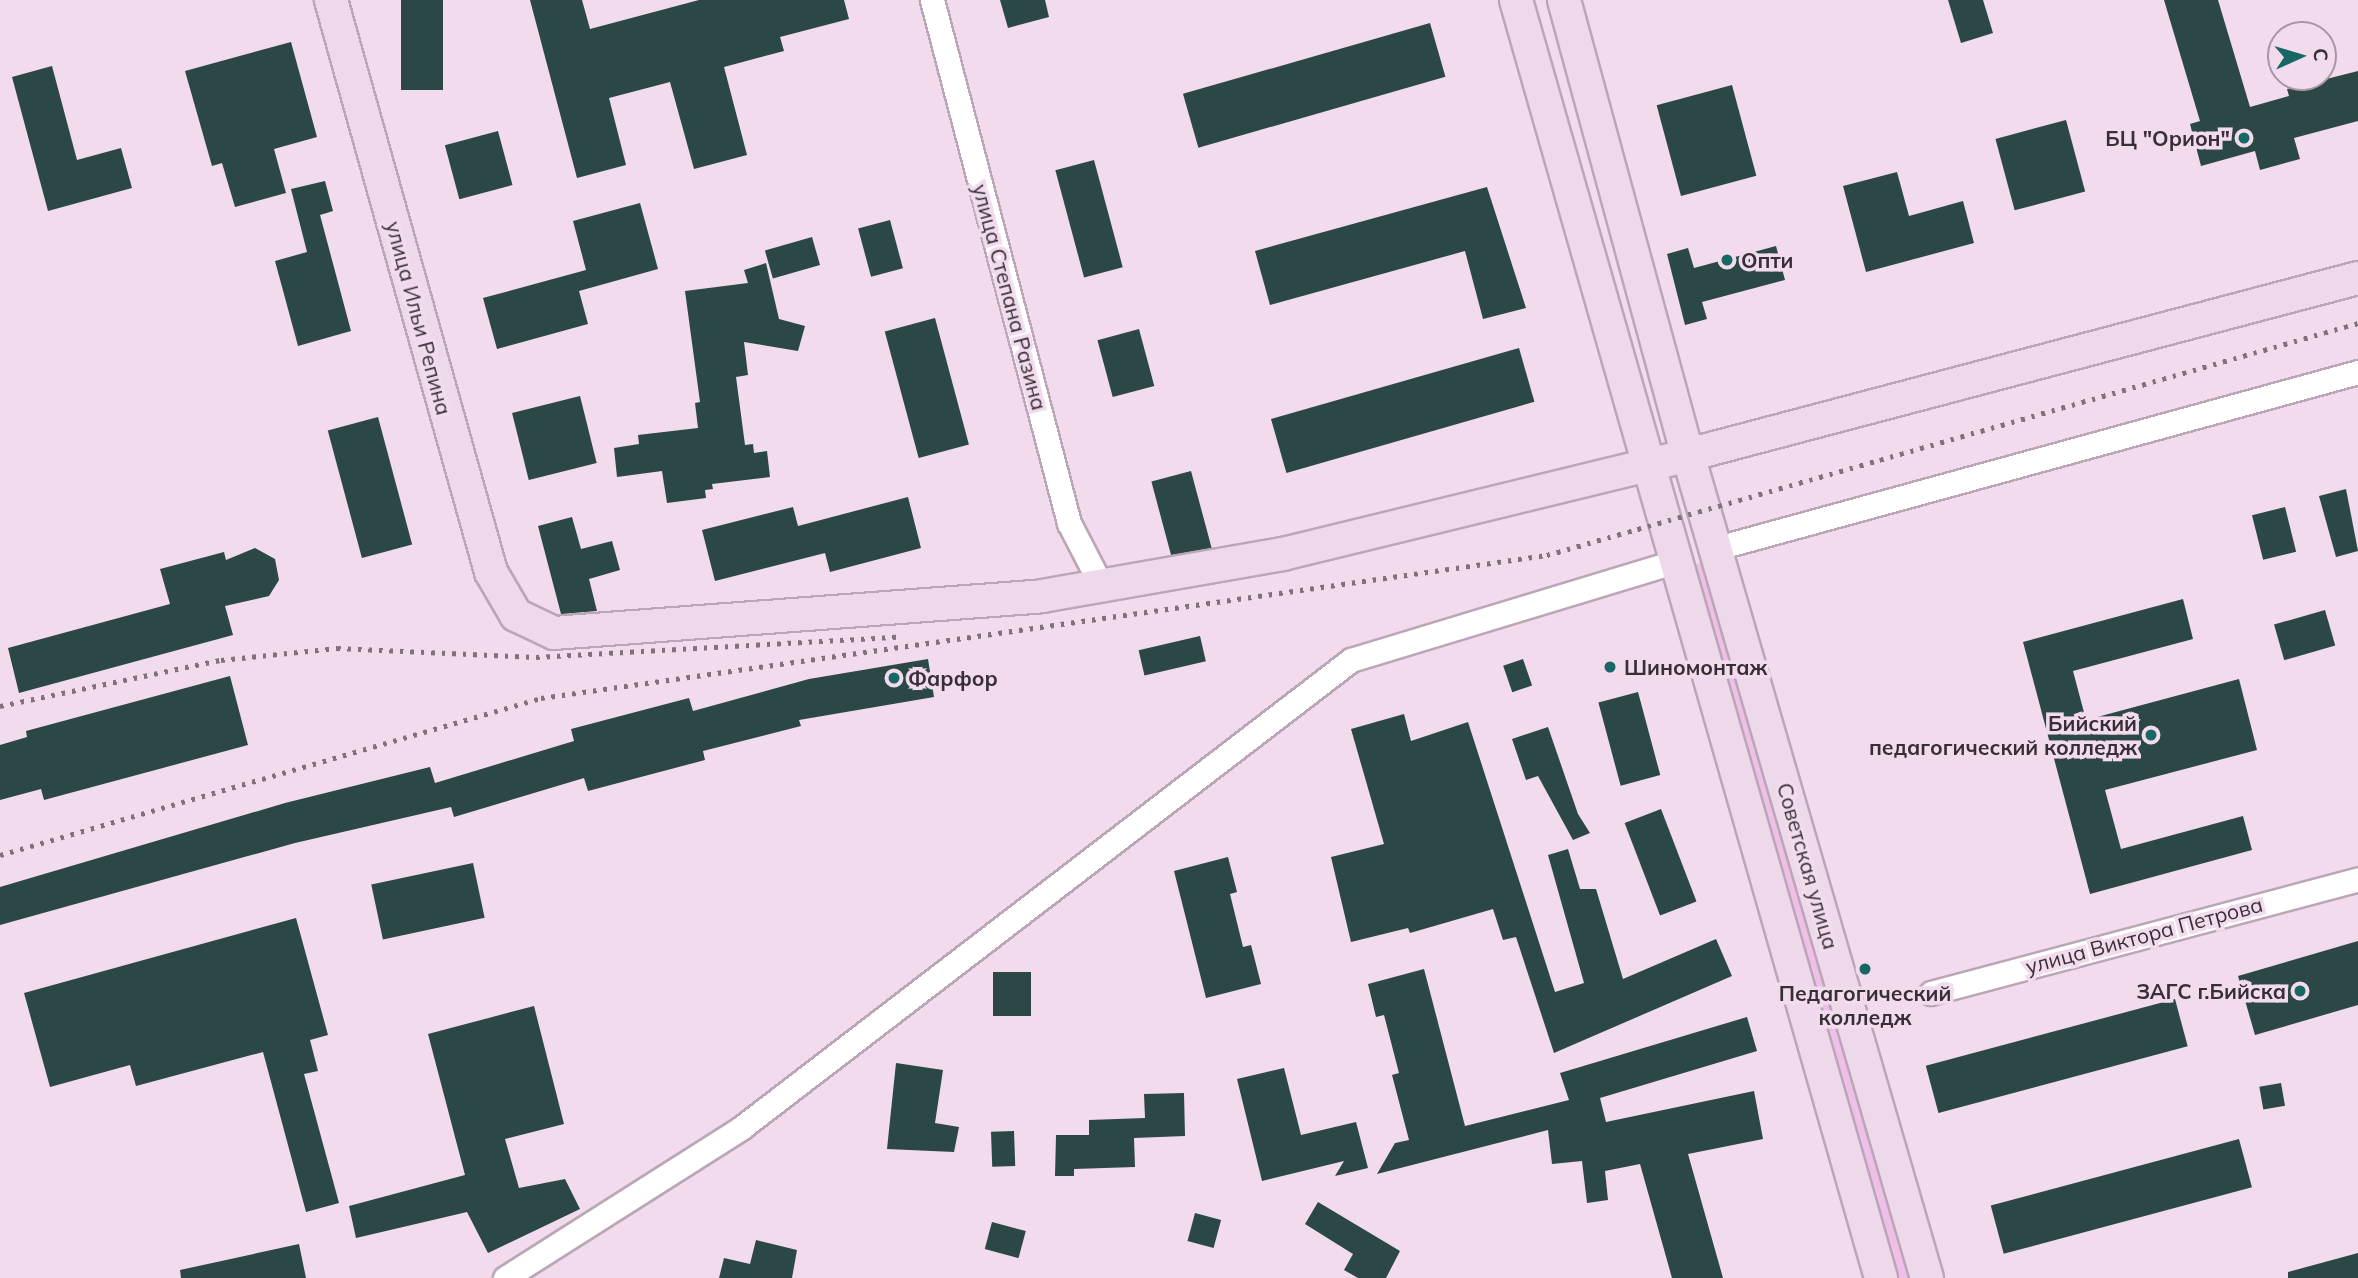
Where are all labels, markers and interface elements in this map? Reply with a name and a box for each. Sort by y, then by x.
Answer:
north arrow [2267,21,2337,91]
text: С [2309,47,2333,62]
place label: БЦ "Орион" [2105,125,2230,151]
marker: БЦ "Орион" [2236,130,2252,146]
street label: улица Степана Разина [968,181,1052,413]
street label: улица Ильи Репина [381,218,457,418]
place label: Опти [1741,247,1794,273]
marker: Опти [1719,252,1735,268]
place label: Шиномонтаж [1624,654,1767,680]
marker: Шиномонтаж [1602,659,1618,675]
place label: Фарфор [908,665,998,691]
marker: Фарфор [886,670,902,686]
place label: Бийский педагогический колледж [1869,710,2137,760]
marker: Бийский педагогический колледж [2143,727,2159,743]
street label: Советская улица [1772,780,1844,952]
street label: улица Виктора Петрова [2023,891,2265,979]
marker: Педагогический колледж [1857,961,1873,977]
place label: ЗАГС г.Бийска [2136,978,2286,1004]
place label: Педагогический колледж [1779,980,1951,1030]
marker: ЗАГС г.Бийска [2292,983,2308,999]

